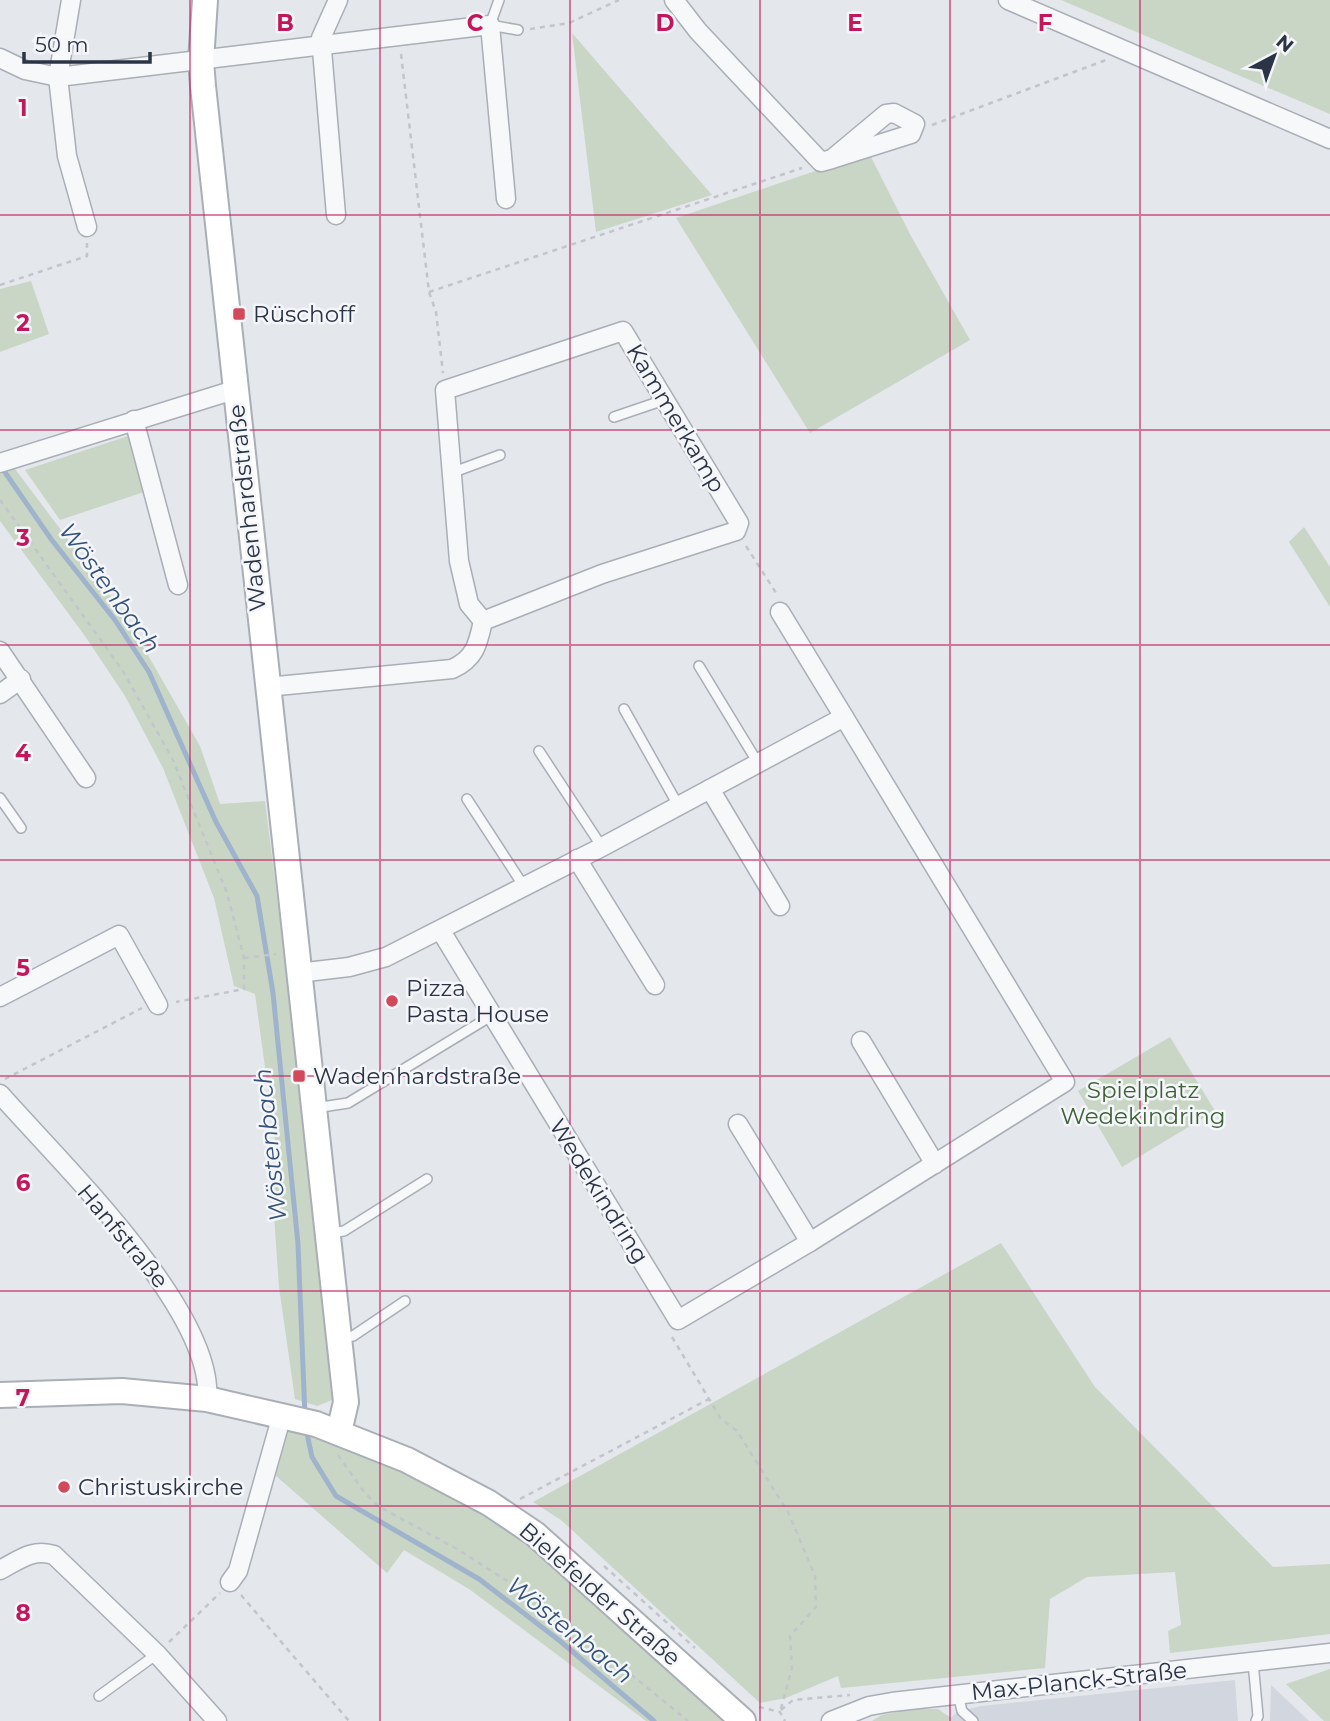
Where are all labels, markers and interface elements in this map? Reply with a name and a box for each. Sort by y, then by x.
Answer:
text: B [276,9,294,37]
text: C [467,9,484,37]
text: D [656,9,675,37]
text: E [847,9,863,37]
text: F [1038,9,1053,37]
scale bar [24,21,150,65]
north arrow [1239,21,1309,91]
text: N [1271,30,1298,57]
text: 50 m [35,32,89,57]
text: 1 [18,94,28,122]
place label: Rüschoff [253,300,356,328]
marker: Rüschoff [231,306,247,322]
text: 2 [16,309,30,337]
street label: Kammerkamp [621,339,731,497]
street label: Wadenhardstraße [222,403,272,613]
water label: Wöstenbach [53,517,167,659]
text: 3 [15,524,30,552]
text: 4 [15,739,31,767]
text: 5 [16,954,30,982]
place label: Pizza Pasta House [406,974,549,1028]
marker: Pizza Pasta House [384,993,400,1009]
place label: Wadenhardstraße [313,1062,521,1090]
water label: Wöstenbach [248,1067,292,1223]
marker: Wadenhardstraße [291,1068,307,1084]
park label: Spielplatz Wedekindring [1060,1076,1226,1130]
street label: Wedekindring [543,1113,655,1269]
text: 6 [16,1169,31,1197]
street label: Hanfstraße [71,1178,175,1294]
text: 7 [16,1384,30,1412]
place label: Christuskirche [78,1473,243,1501]
marker: Christuskirche [56,1479,72,1495]
street label: Bielefelder Straße [514,1516,686,1672]
water label: Wöstenbach [501,1570,639,1690]
text: 8 [15,1599,31,1627]
street label: Max-Planck-Straße [970,1656,1188,1706]

